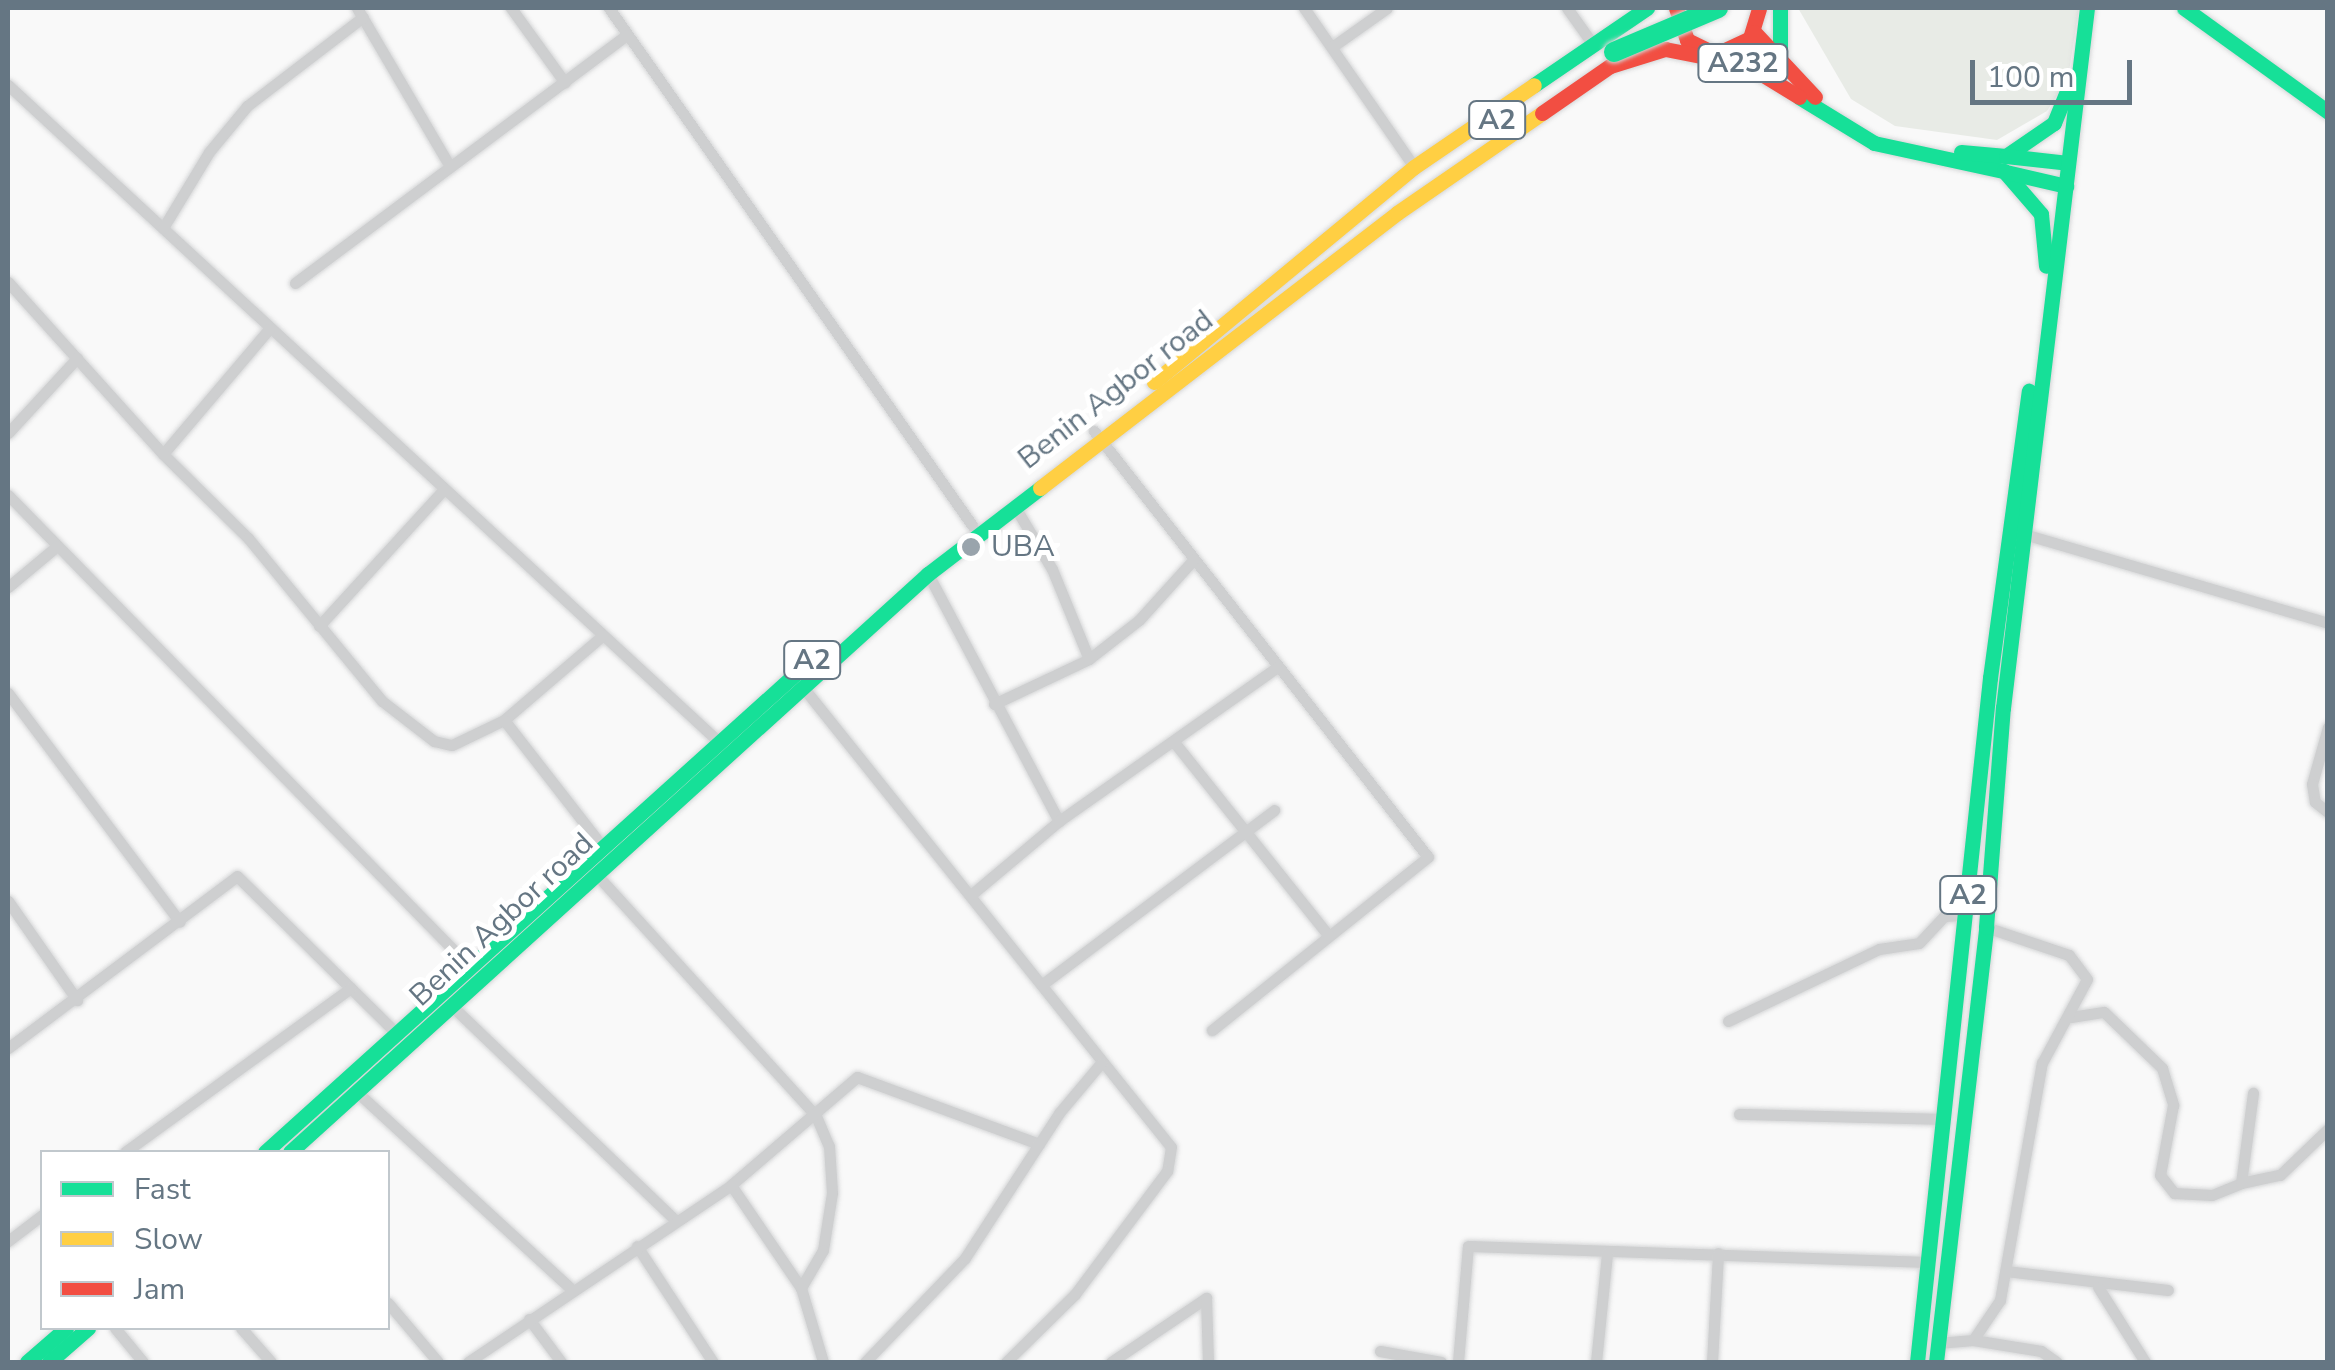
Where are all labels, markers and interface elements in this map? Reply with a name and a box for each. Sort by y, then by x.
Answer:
road number: A232 [1696,40,1790,86]
scale bar [1975,40,2138,102]
text: 100 m [1987,57,2074,98]
road number: A2 [1467,97,1527,143]
street label: Benin Agbor road [1011,303,1221,477]
place label: UBA [991,529,1055,565]
marker: UBA [960,536,982,558]
road number: A2 [782,637,842,683]
street label: Benin Agbor road [403,826,601,1014]
road number: A2 [1938,872,1998,918]
legend [40,1150,390,1330]
text: Fast [134,1169,191,1210]
text: Slow [134,1219,203,1260]
text: Jam [134,1269,185,1310]

